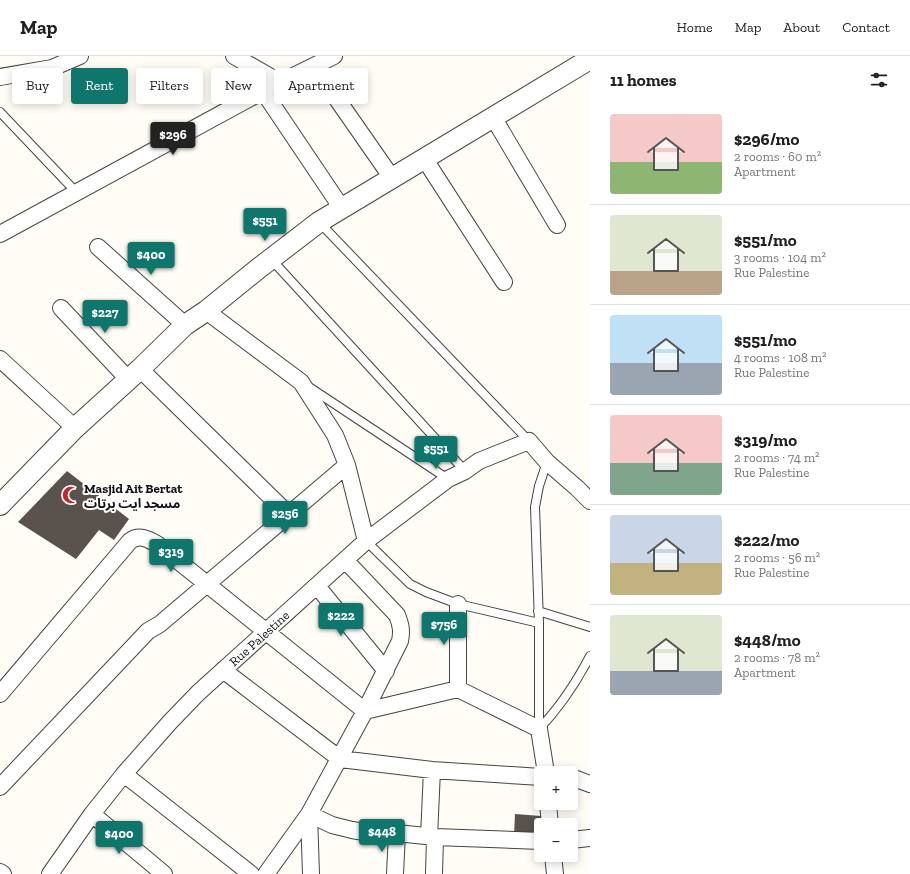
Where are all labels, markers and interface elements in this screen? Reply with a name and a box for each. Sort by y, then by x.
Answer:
text: Map [20,16,57,39]
text: Home [677,19,713,36]
text: Map [735,19,761,36]
text: About [783,19,820,36]
text: Contact [842,19,890,36]
chip: Buy [12,68,63,104]
chip: Rent [71,68,128,104]
chip: Filters [136,68,203,104]
chip: New [211,68,266,104]
chip: Apartment [274,68,368,104]
icon: filters [868,69,890,91]
text: 11 homes [610,70,677,90]
pin: $296 [149,122,197,156]
text: $296 [159,127,187,142]
text: $296/mo [734,129,799,149]
icon: home [642,130,690,178]
text: 2 rooms · 60 m² [734,149,821,164]
text: Apartment [734,164,796,179]
pin: $551 [241,208,289,242]
text: $551 [252,213,278,228]
text: $551/mo [734,230,797,250]
icon: home [642,231,690,279]
pin: $400 [127,242,175,276]
text: $400 [137,247,165,262]
text: 3 rooms · 104 m² [734,250,826,265]
text: Rue Palestine [734,265,809,280]
pin: $227 [81,300,129,334]
text: $227 [92,305,118,320]
text: $551/mo [734,330,797,350]
icon: home [642,331,690,379]
text: 4 rooms · 108 m² [734,350,827,365]
text: Rue Palestine [734,365,809,380]
text: $319/mo [734,430,797,450]
icon: home [642,431,690,479]
pin: $551 [412,436,460,470]
text: $551 [423,441,449,456]
text: 2 rooms · 74 m² [734,450,820,465]
text: Rue Palestine [734,465,809,480]
place label: Masjid Ait Bertat مسجد ايت برتات [84,481,183,511]
mosque icon: Masjid Ait Bertat مسجد ايت برتات [61,485,81,505]
pin: $256 [261,501,309,535]
text: $256 [271,506,299,521]
text: $222/mo [734,530,799,550]
icon: home [642,531,690,579]
pin: $319 [147,539,195,573]
text: $319 [158,544,184,559]
text: 2 rooms · 56 m² [734,550,820,565]
text: Rue Palestine [734,565,809,580]
pin: $222 [317,603,365,637]
street label: Rue Palestine [226,608,292,669]
text: $222 [327,608,355,623]
pin: $756 [420,612,468,646]
text: $756 [431,617,457,632]
text: $448/mo [734,630,801,650]
icon: home [642,631,690,679]
text: 2 rooms · 78 m² [734,650,820,665]
text: Apartment [734,665,796,680]
map controls [534,766,578,862]
button: + [534,766,578,810]
button: − [534,818,578,862]
pin: $448 [358,819,406,853]
pin: $400 [95,821,143,855]
text: $448 [368,824,396,839]
text: $400 [105,826,133,841]

